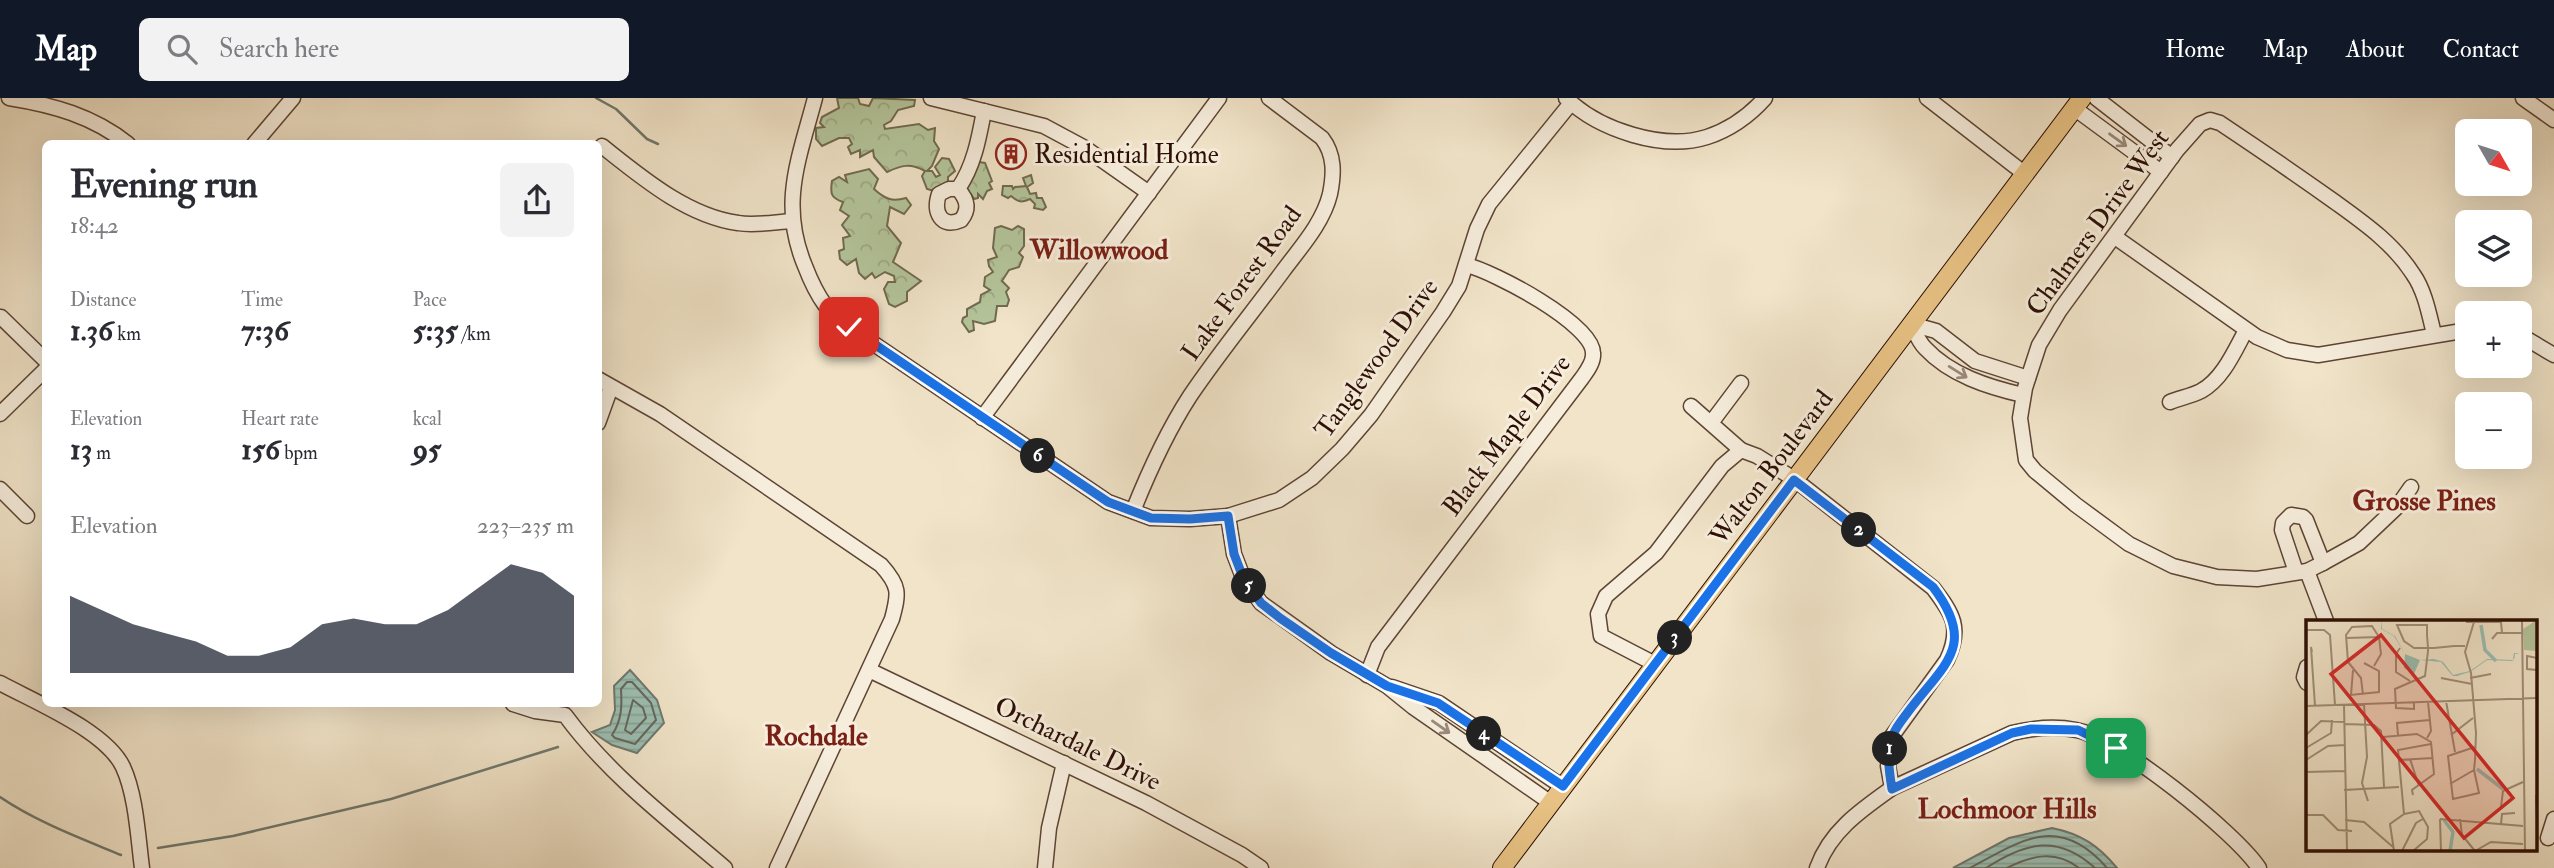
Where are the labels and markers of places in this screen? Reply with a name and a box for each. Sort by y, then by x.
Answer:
building icon: Residential Home [994,137,1028,171]
place label: Residential Home [1034,139,1219,171]
pin [819,297,879,357]
pin: 6 [1020,438,1056,474]
pin: 2 [1842,512,1876,548]
pin: 5 [1232,568,1266,603]
pin: 3 [1658,620,1692,656]
pin: 4 [1466,716,1502,752]
pin [2086,718,2146,778]
pin: 1 [1872,732,1908,766]

